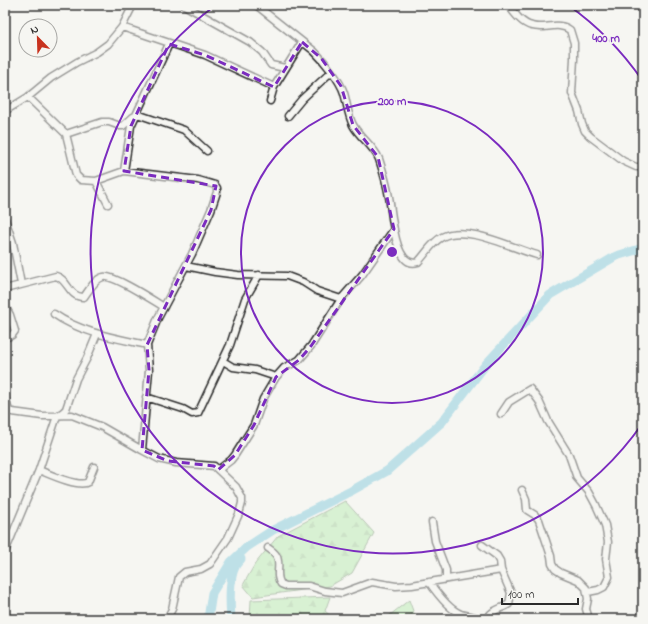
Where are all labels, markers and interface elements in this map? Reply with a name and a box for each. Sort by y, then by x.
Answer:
north arrow [18,18,58,58]
text: N [28,21,41,39]
text: 400 m [591,30,620,48]
text: 200 m [377,93,407,111]
centre of rings [385,245,399,259]
scale bar [502,580,578,606]
text: 100 m [508,586,535,604]

